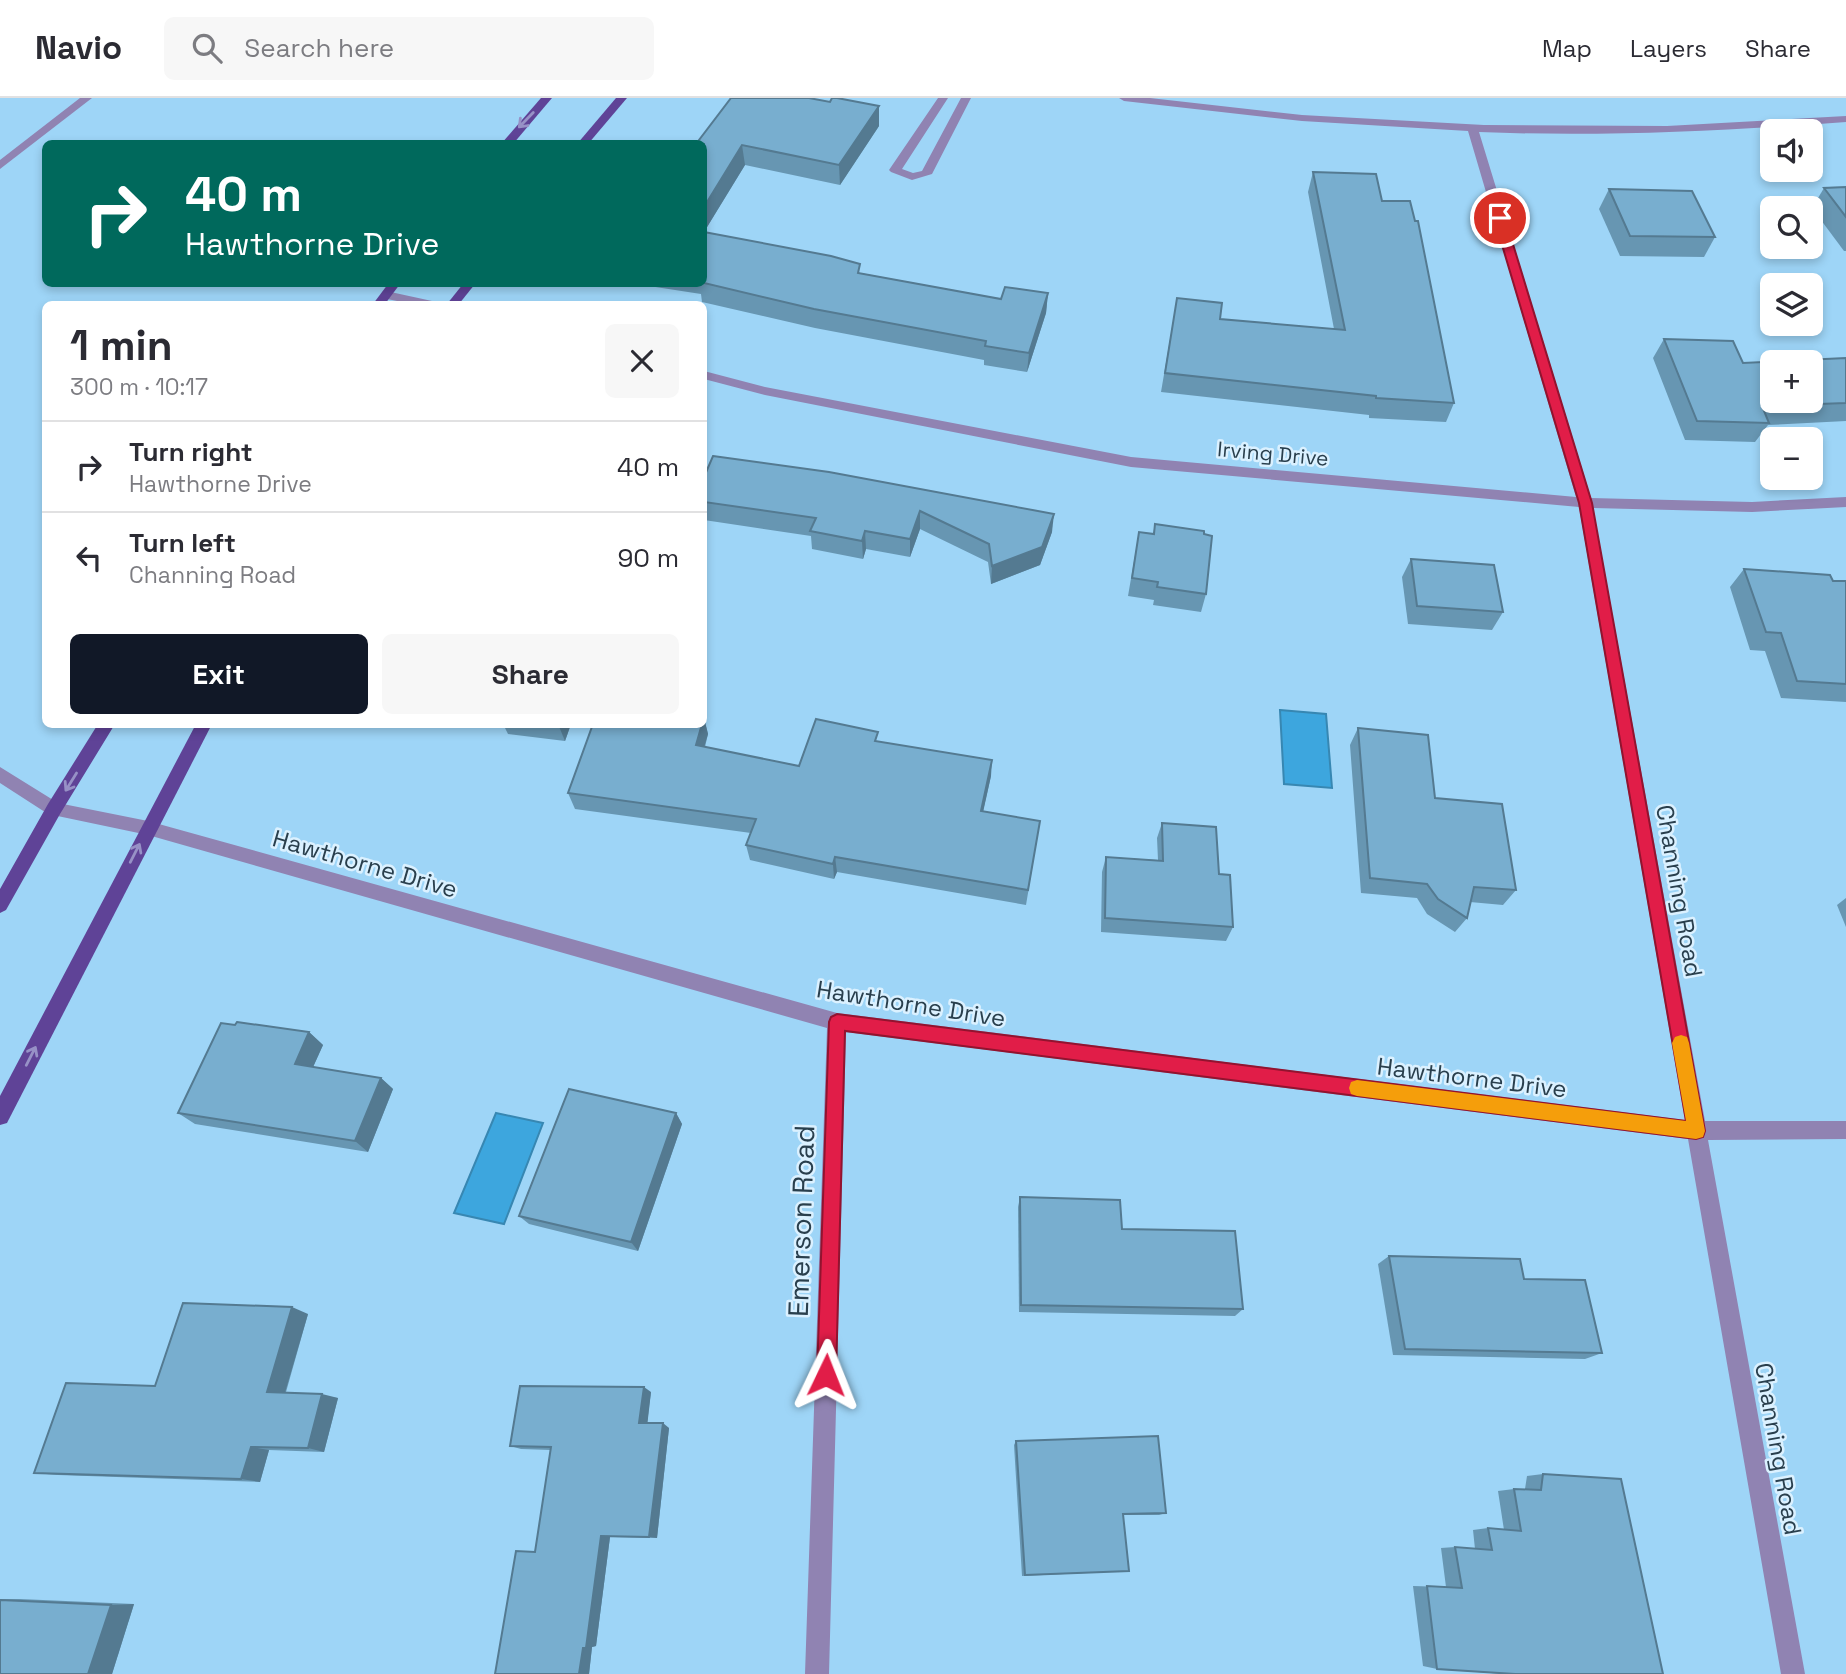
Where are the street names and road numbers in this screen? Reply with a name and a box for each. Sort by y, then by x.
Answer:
street label: Irving Drive [1216,435,1330,472]
street label: Channing Road [1649,802,1710,979]
street label: Hawthorne Drive [269,822,461,905]
street label: Hawthorne Drive [814,973,1008,1034]
street label: Hawthorne Drive [1376,1050,1569,1105]
street label: Emerson Road [780,1125,822,1317]
street label: Channing Road [1748,1360,1809,1537]

